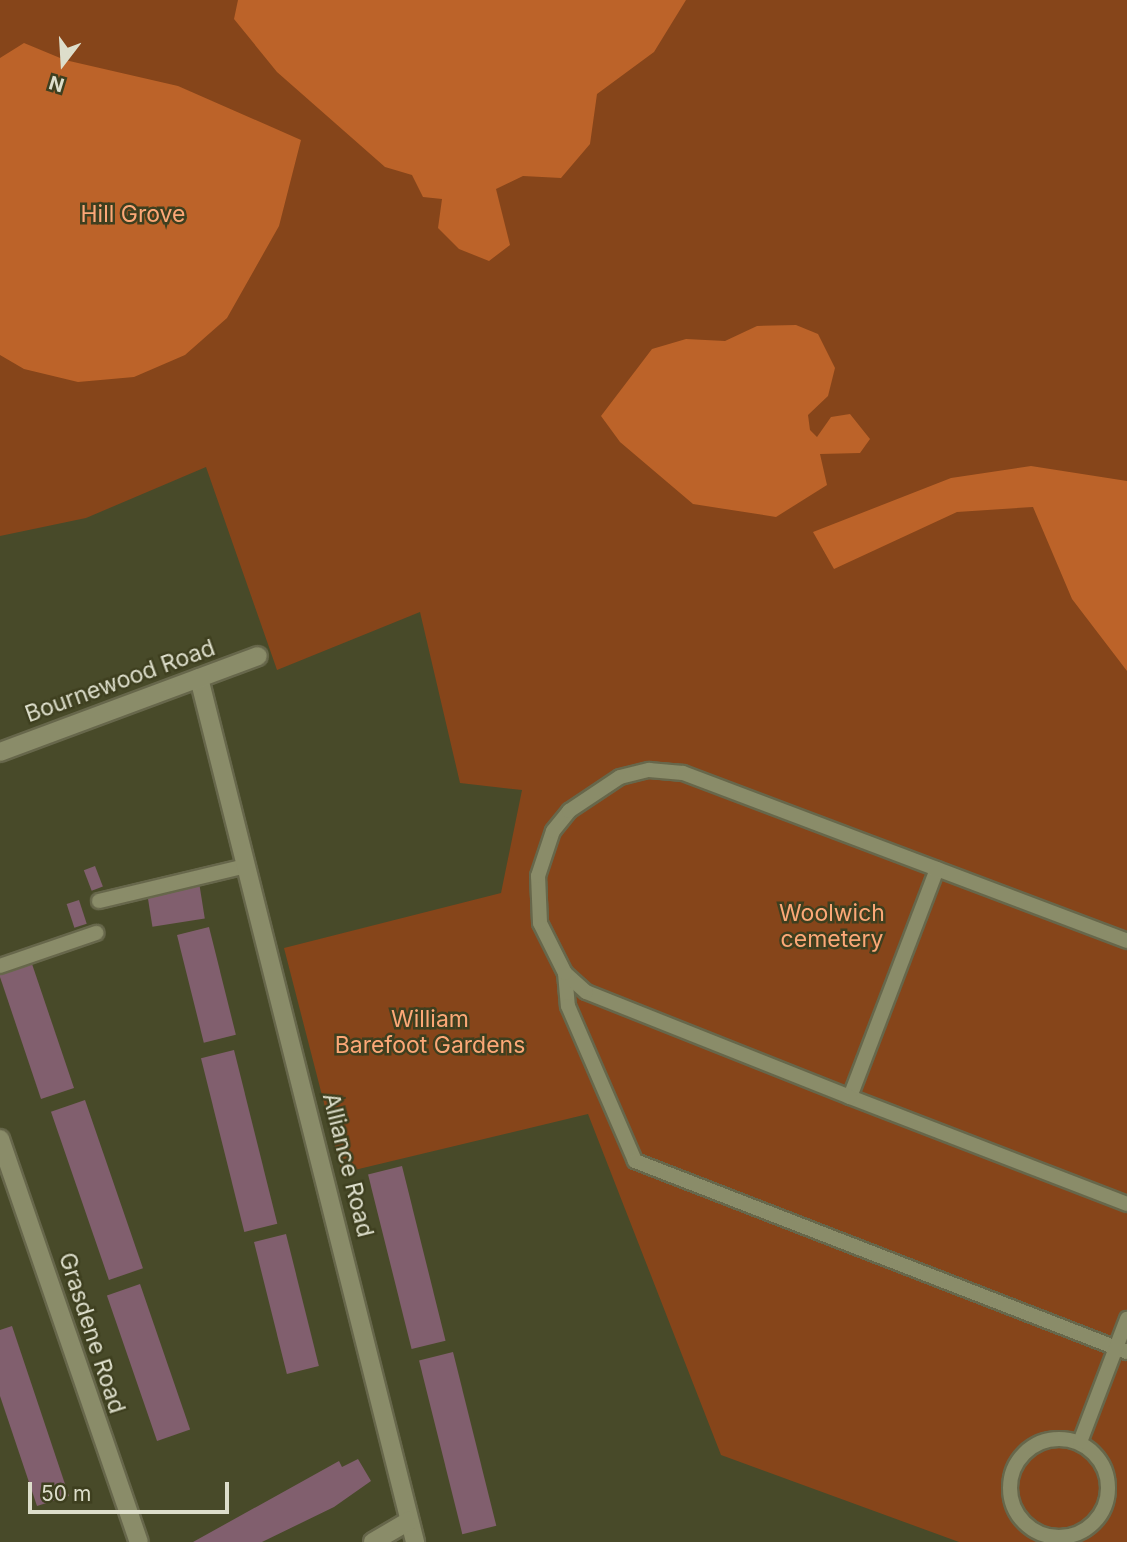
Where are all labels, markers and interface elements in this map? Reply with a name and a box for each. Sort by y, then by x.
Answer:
north arrow [28,28,98,98]
text: N [46,70,67,97]
park label: Hill Grove [81,200,185,228]
street label: Bournewood Road [21,634,219,728]
park label: Woolwich cemetery [779,899,885,953]
park label: William Barefoot Gardens [335,1005,525,1059]
street label: Alliance Road [317,1090,379,1240]
street label: Grasdene Road [53,1249,131,1417]
scale bar [32,1468,233,1512]
text: 50 m [41,1481,91,1506]

